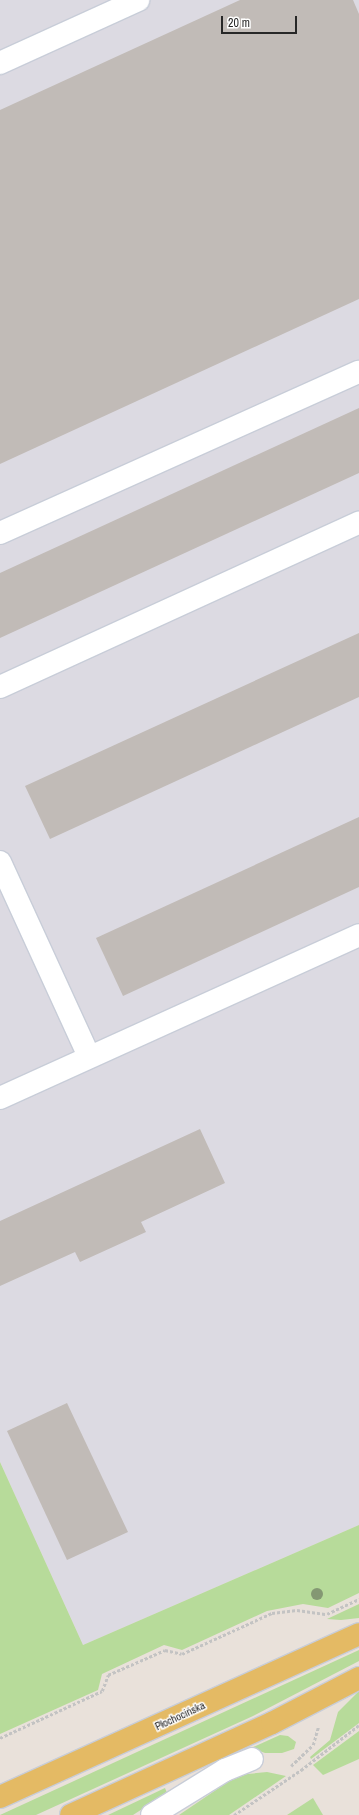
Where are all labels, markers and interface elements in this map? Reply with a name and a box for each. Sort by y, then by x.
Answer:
scale bar [223,8,299,34]
text: 20 m [228,15,250,31]
street label: Płochocińska [153,1699,207,1733]

